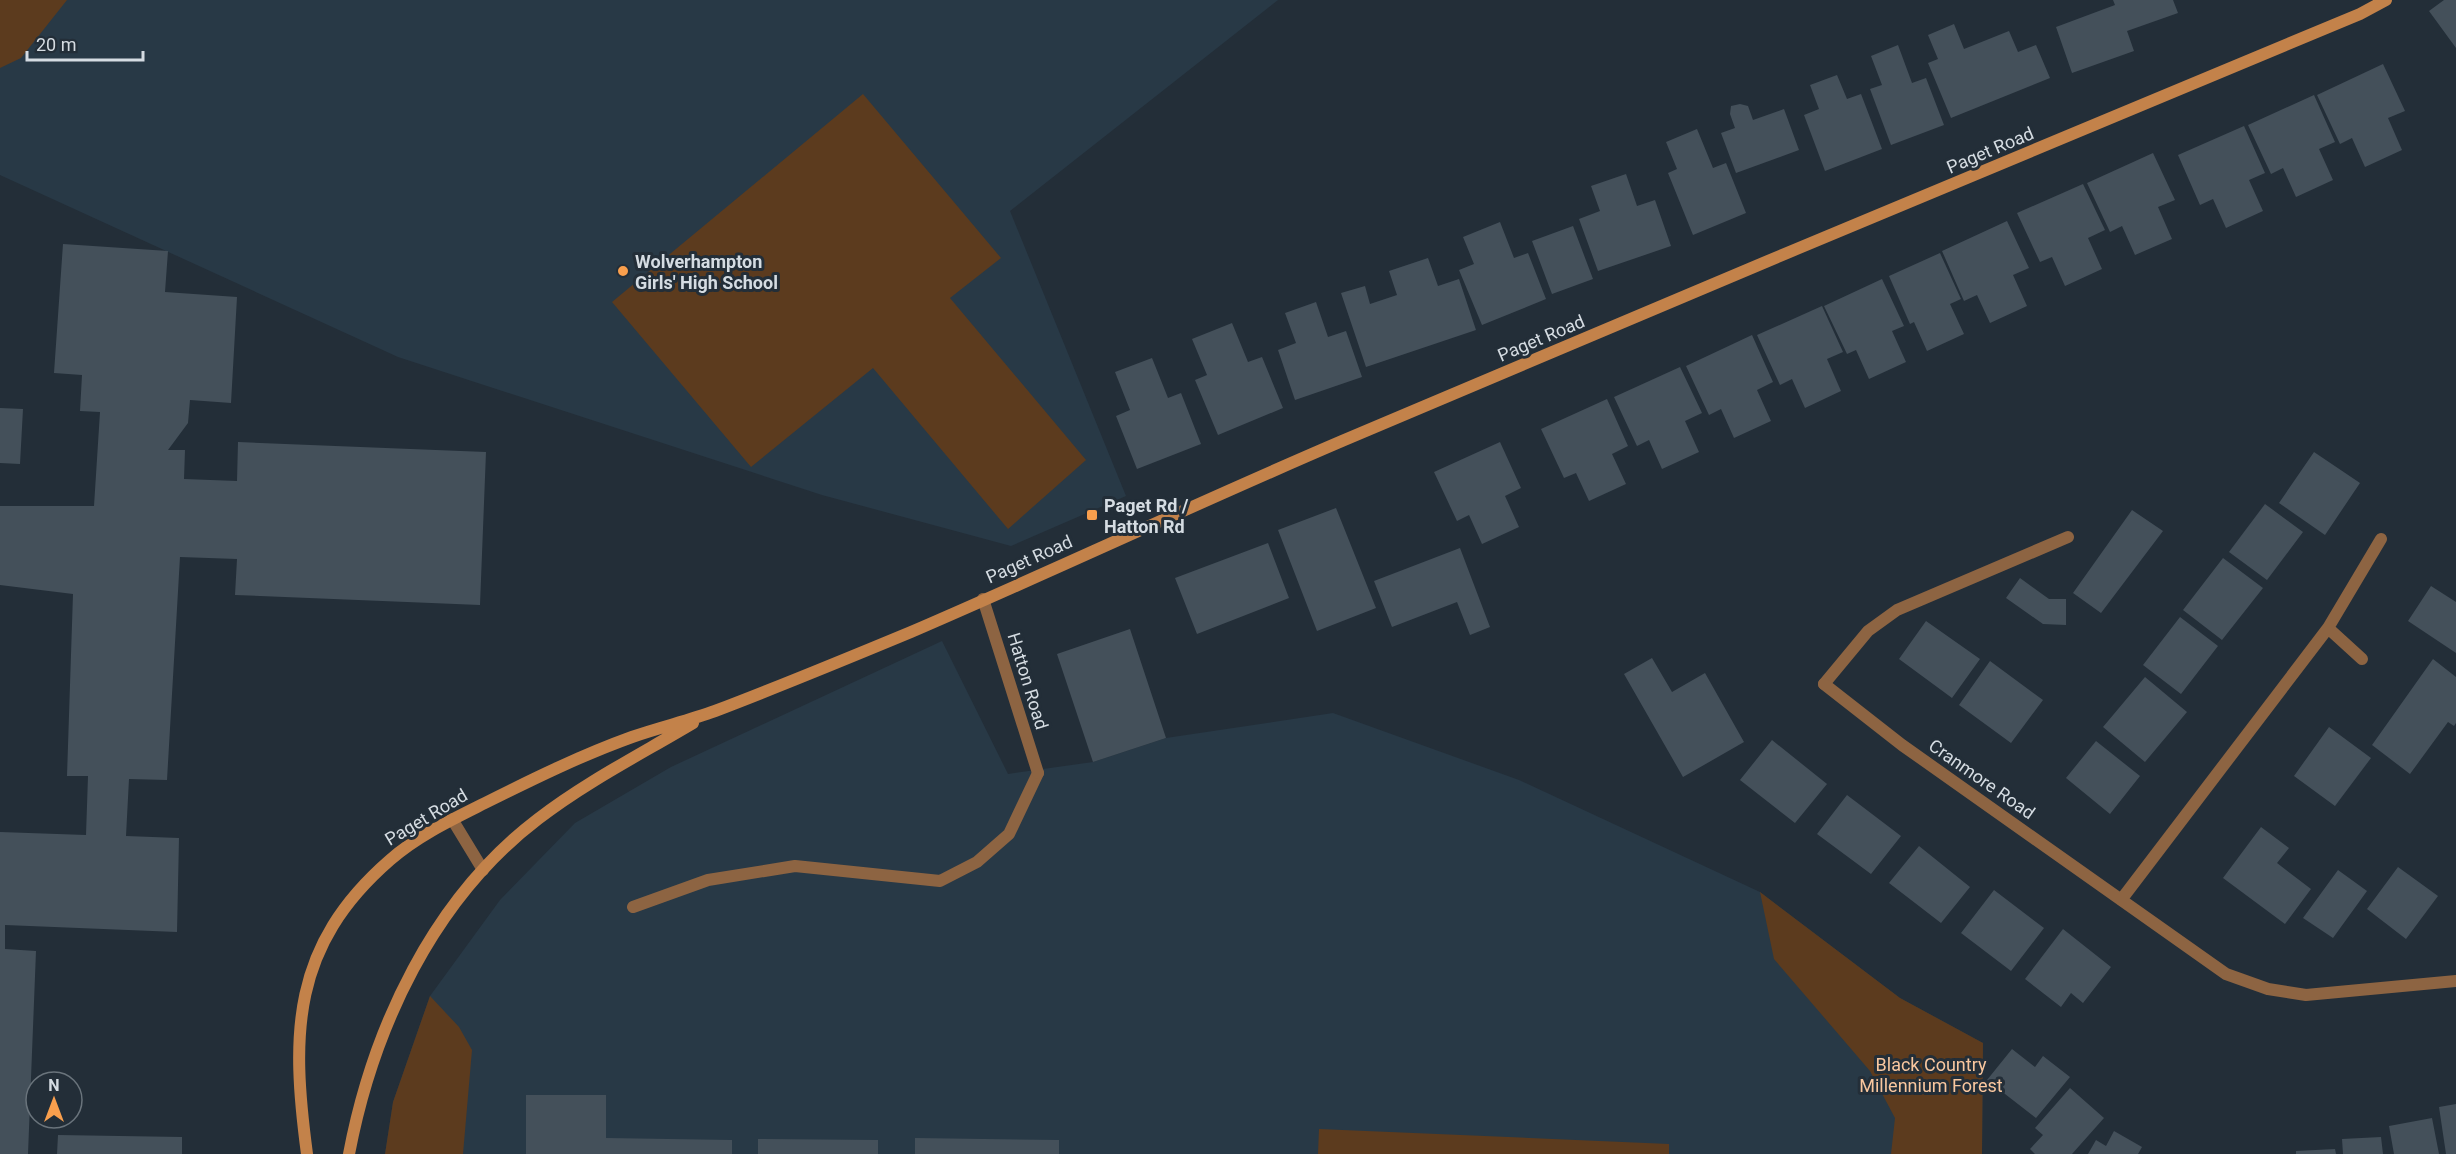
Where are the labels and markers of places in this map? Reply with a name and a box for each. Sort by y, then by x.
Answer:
place label: Wolverhampton Girls' High School [635,251,778,293]
marker: Wolverhampton Girls' High School [616,264,630,278]
place label: Paget Rd / Hatton Rd [1104,495,1189,537]
marker: Paget Rd / Hatton Rd [1085,508,1099,522]

